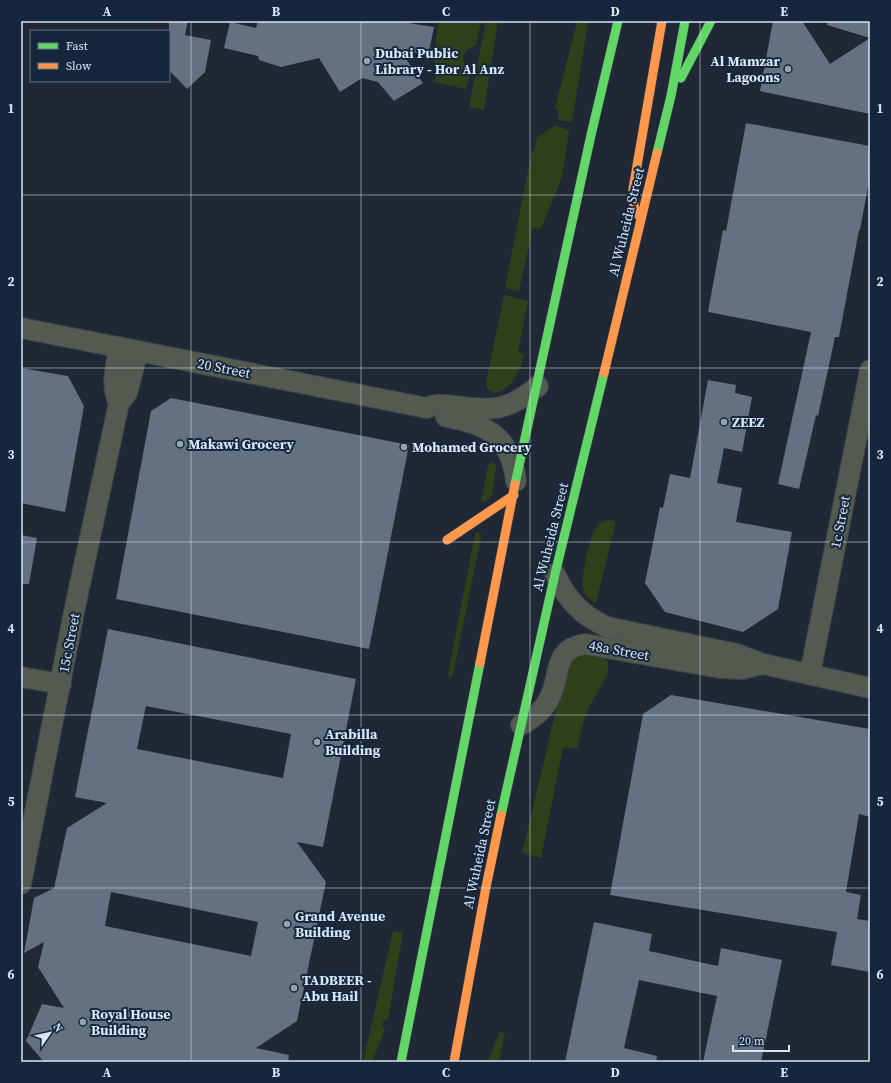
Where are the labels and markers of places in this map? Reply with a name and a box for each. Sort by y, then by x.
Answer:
place label: Dubai Public Library - Hor Al Anz [375,43,504,79]
place label: Al Mamzar Lagoons [710,51,781,87]
marker: Dubai Public Library - Hor Al Anz [362,56,372,66]
marker: Al Mamzar Lagoons [783,64,793,74]
place label: ZEEZ [732,412,765,432]
marker: ZEEZ [719,417,729,427]
place label: Makawi Grocery [188,434,294,454]
place label: Mohamed Grocery [412,437,532,457]
marker: Makawi Grocery [175,439,185,449]
marker: Mohamed Grocery [399,442,409,452]
place label: Arabilla Building [325,724,381,760]
marker: Arabilla Building [312,737,322,747]
place label: Grand Avenue Building [295,906,385,942]
marker: Grand Avenue Building [282,919,292,929]
place label: TADBEER - Abu Hail [302,970,372,1006]
marker: TADBEER - Abu Hail [289,983,299,993]
place label: Royal House Building [91,1004,171,1040]
marker: Royal House Building [78,1017,88,1027]

